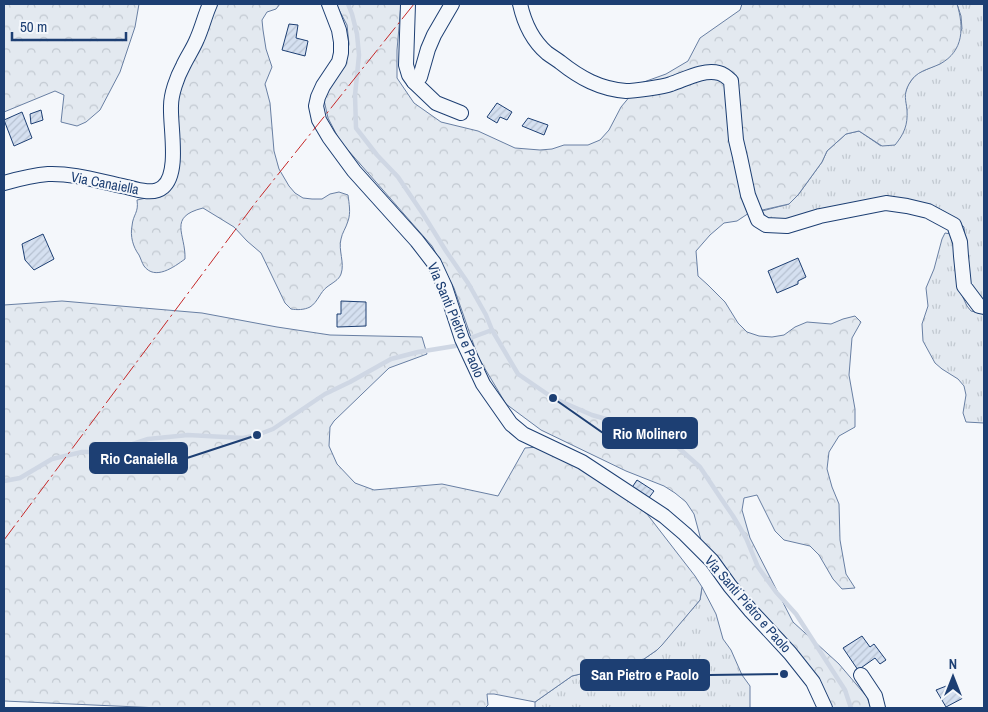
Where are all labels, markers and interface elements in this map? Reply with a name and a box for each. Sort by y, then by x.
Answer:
scale bar [12,10,126,42]
text: 50 m [20,16,47,37]
street label: Via Canaiella [70,168,141,199]
street label: Via Santi Pietro e Paolo [424,260,488,380]
callout: Rio Molinero [603,418,697,448]
text: Rio Molinero [613,423,687,444]
callout: Rio Canaiella [90,443,187,473]
text: Rio Canaiella [100,448,178,469]
street label: Via Santi Pietro e Paolo [701,552,795,656]
north arrow [928,652,978,702]
text: N [949,655,957,673]
callout: San Pietro e Paolo [581,660,709,690]
text: San Pietro e Paolo [591,664,699,685]

